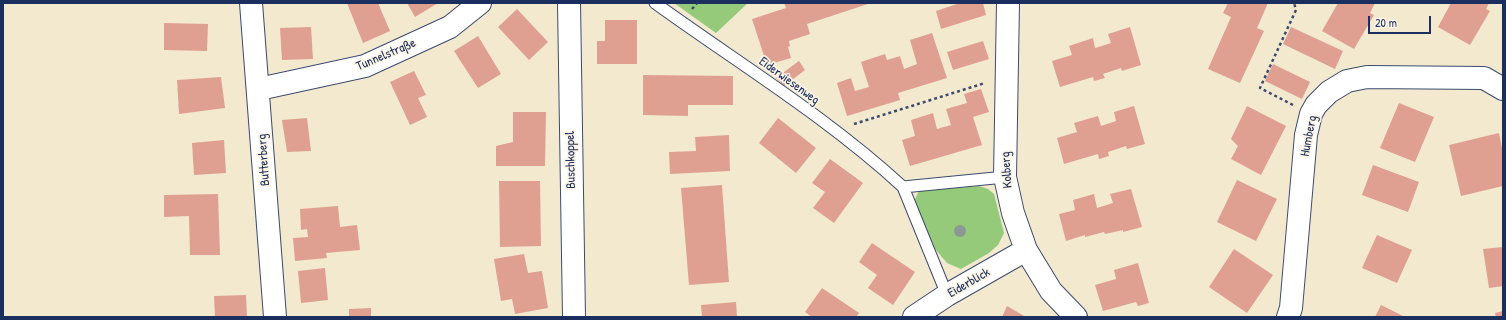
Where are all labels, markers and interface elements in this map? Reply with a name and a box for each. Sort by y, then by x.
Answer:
scale bar [1370,8,1433,34]
text: 20 m [1375,14,1397,31]
street label: Tunnelstraße [354,35,418,75]
street label: Eiderwiesenweg [756,54,822,108]
street label: Humberg [1297,114,1321,158]
street label: Buschkoppel [563,131,579,189]
street label: Butterberg [254,133,274,187]
street label: Kolberg [998,151,1016,189]
street label: Eiderblick [945,265,993,301]

